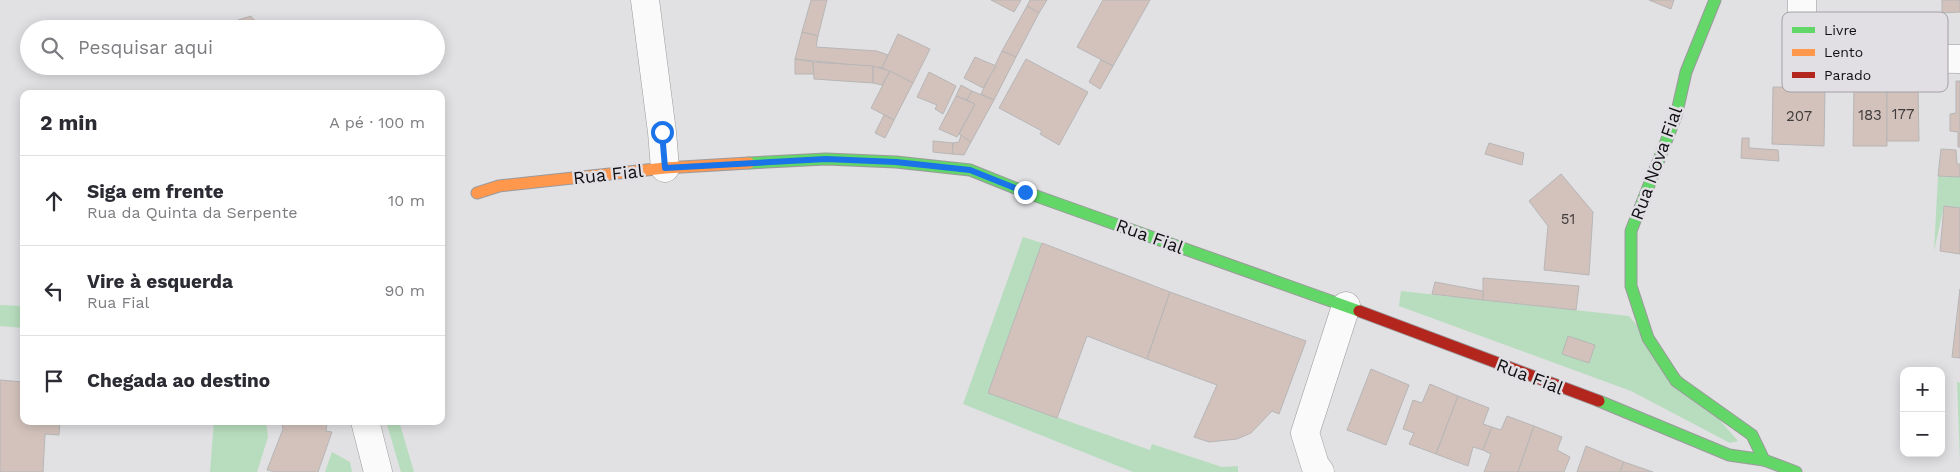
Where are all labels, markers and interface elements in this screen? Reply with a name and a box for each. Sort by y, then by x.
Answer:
legend [1782,12,1948,92]
search box [20,20,445,75]
text: Livre [1824,22,1857,38]
icon: search [38,34,66,62]
text: Pesquisar aqui [78,36,213,59]
text: Lento [1824,44,1863,60]
text: Parado [1824,67,1871,83]
street label: Rua Nova Fial [1626,103,1686,223]
house number: 177 [1892,105,1914,123]
house number: 183 [1858,106,1882,124]
house number: 207 [1786,107,1812,125]
text: 2 min [40,110,97,135]
text: A pé · 100 m [329,113,425,132]
route start [651,121,674,144]
street label: Rua Fial [572,160,645,188]
text: Siga em frente [87,180,224,203]
route end [1014,181,1037,204]
icon: ahead [40,187,68,215]
text: 10 m [388,191,425,210]
text: Rua da Quinta da Serpente [87,203,298,222]
house number: 51 [1561,210,1575,228]
street label: Rua Fial [1113,214,1187,258]
text: Vire à esquerda [87,270,233,293]
icon: left [40,277,68,305]
text: 90 m [384,281,425,300]
text: Rua Fial [87,293,149,312]
street label: Rua Fial [1493,354,1567,399]
icon: arrive [40,367,68,395]
map controls [1900,367,1945,457]
button: + [1900,367,1945,412]
text: Chegada ao destino [87,369,270,392]
button: − [1900,412,1945,457]

